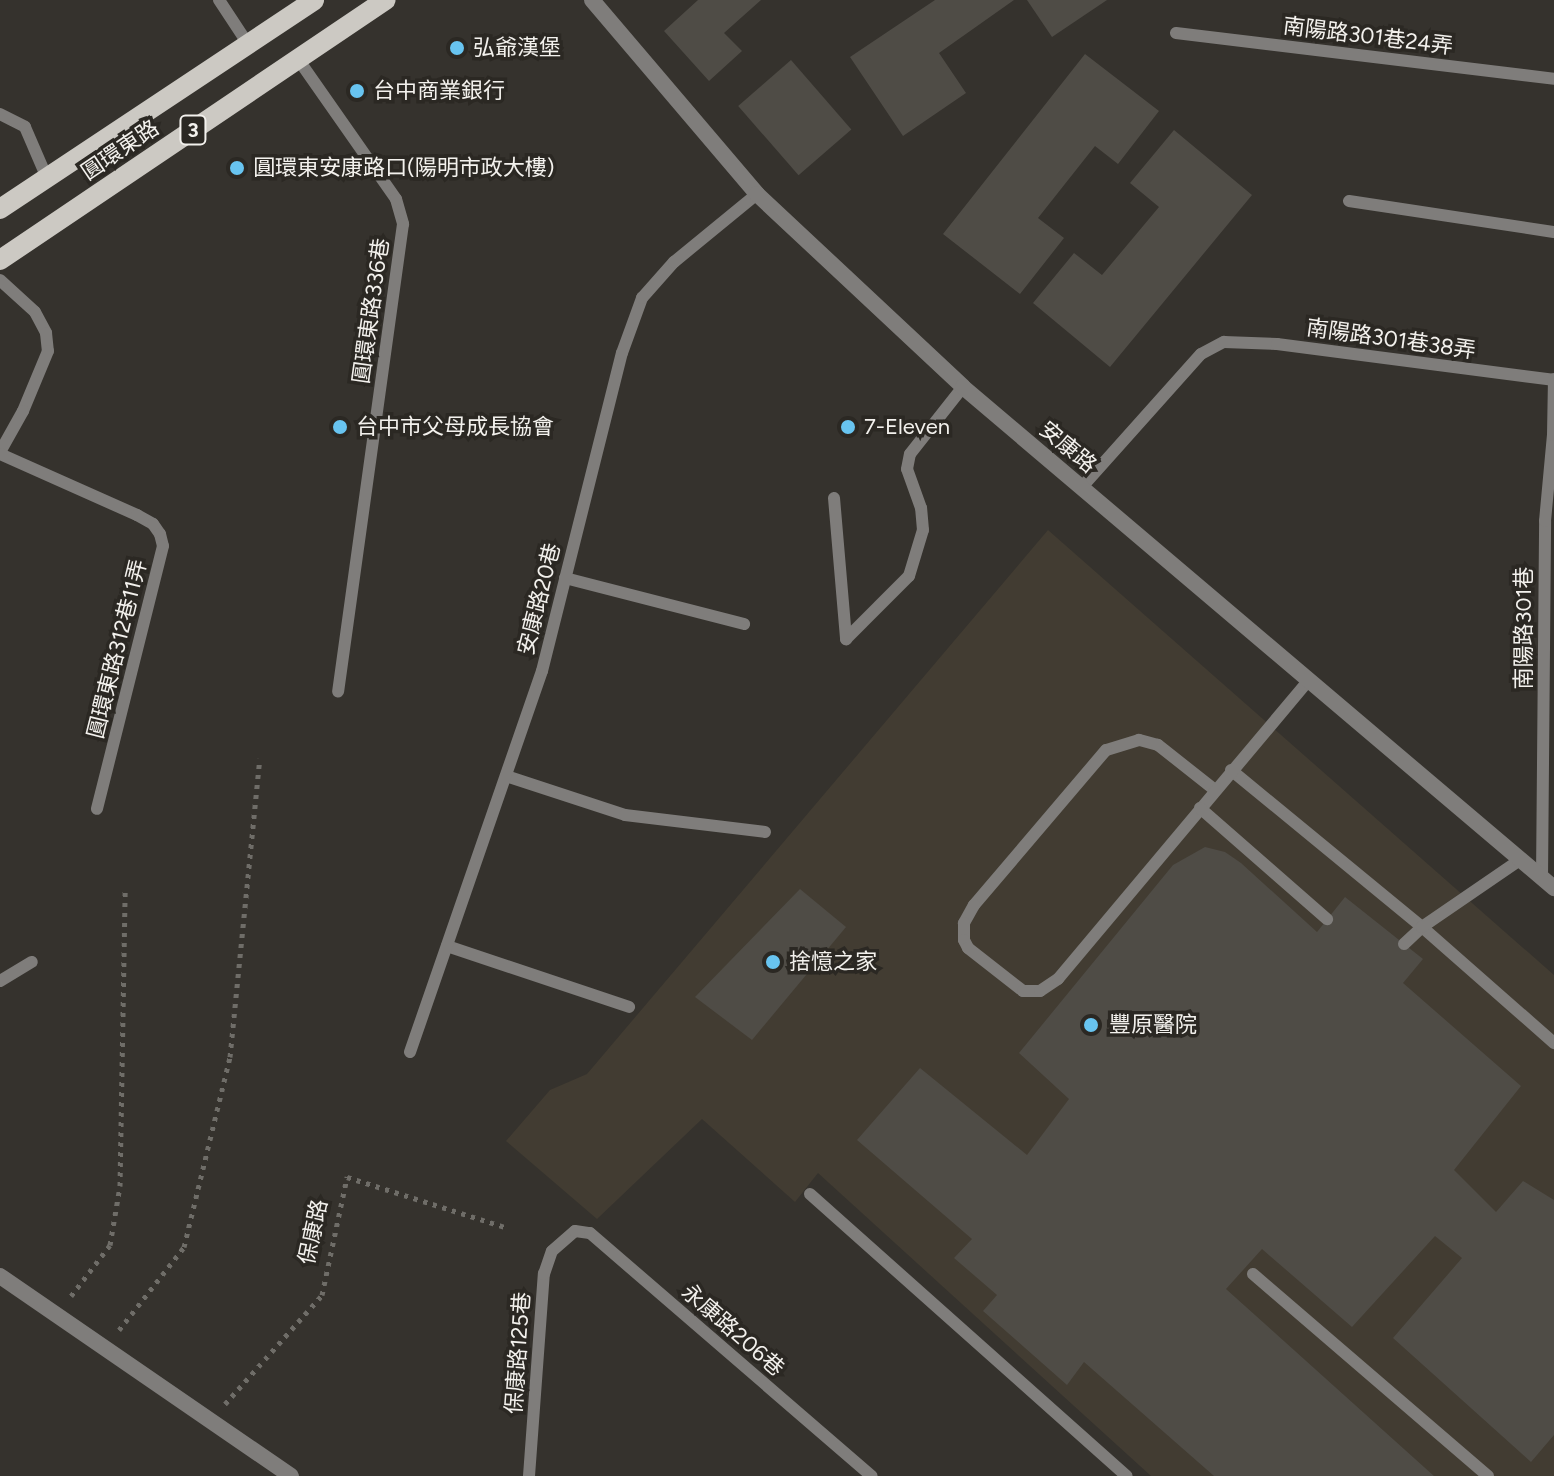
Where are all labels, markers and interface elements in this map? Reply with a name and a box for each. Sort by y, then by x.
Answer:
street label: 南陽路301巷24弄 [1281,12,1455,60]
place label: 弘爺漢堡 [473,35,561,61]
marker: 弘爺漢堡 [448,39,466,57]
place label: 台中商業銀行 [373,78,505,104]
marker: 台中商業銀行 [348,82,366,100]
street label: 圓環東路 [76,114,164,186]
road number: 3 [179,114,207,146]
place label: 圓環東安康路口(陽明市政大樓) [253,155,554,181]
marker: 圓環東安康路口(陽明市政大樓) [228,159,246,177]
street label: 圓環東路336巷 [348,237,394,385]
street label: 南陽路301巷38弄 [1305,314,1477,364]
place label: 台中市父母成長協會 [356,414,554,440]
place label: 7-Eleven [864,414,950,440]
street label: 安康路 [1034,416,1102,478]
marker: 台中市父母成長協會 [331,418,349,436]
marker: 7-Eleven [839,418,857,436]
street label: 安康路20巷 [512,540,566,658]
street label: 圓環東路312巷11弄 [82,557,152,741]
street label: 南陽路301巷 [1511,566,1537,690]
place label: 捨憶之家 [789,949,877,975]
marker: 捨憶之家 [764,953,782,971]
place label: 豐原醫院 [1109,1012,1197,1038]
marker: 豐原醫院 [1080,1014,1102,1036]
street label: 保康路 [293,1197,333,1267]
street label: 永康路206巷 [676,1278,790,1382]
street label: 保康路125巷 [501,1291,535,1415]

